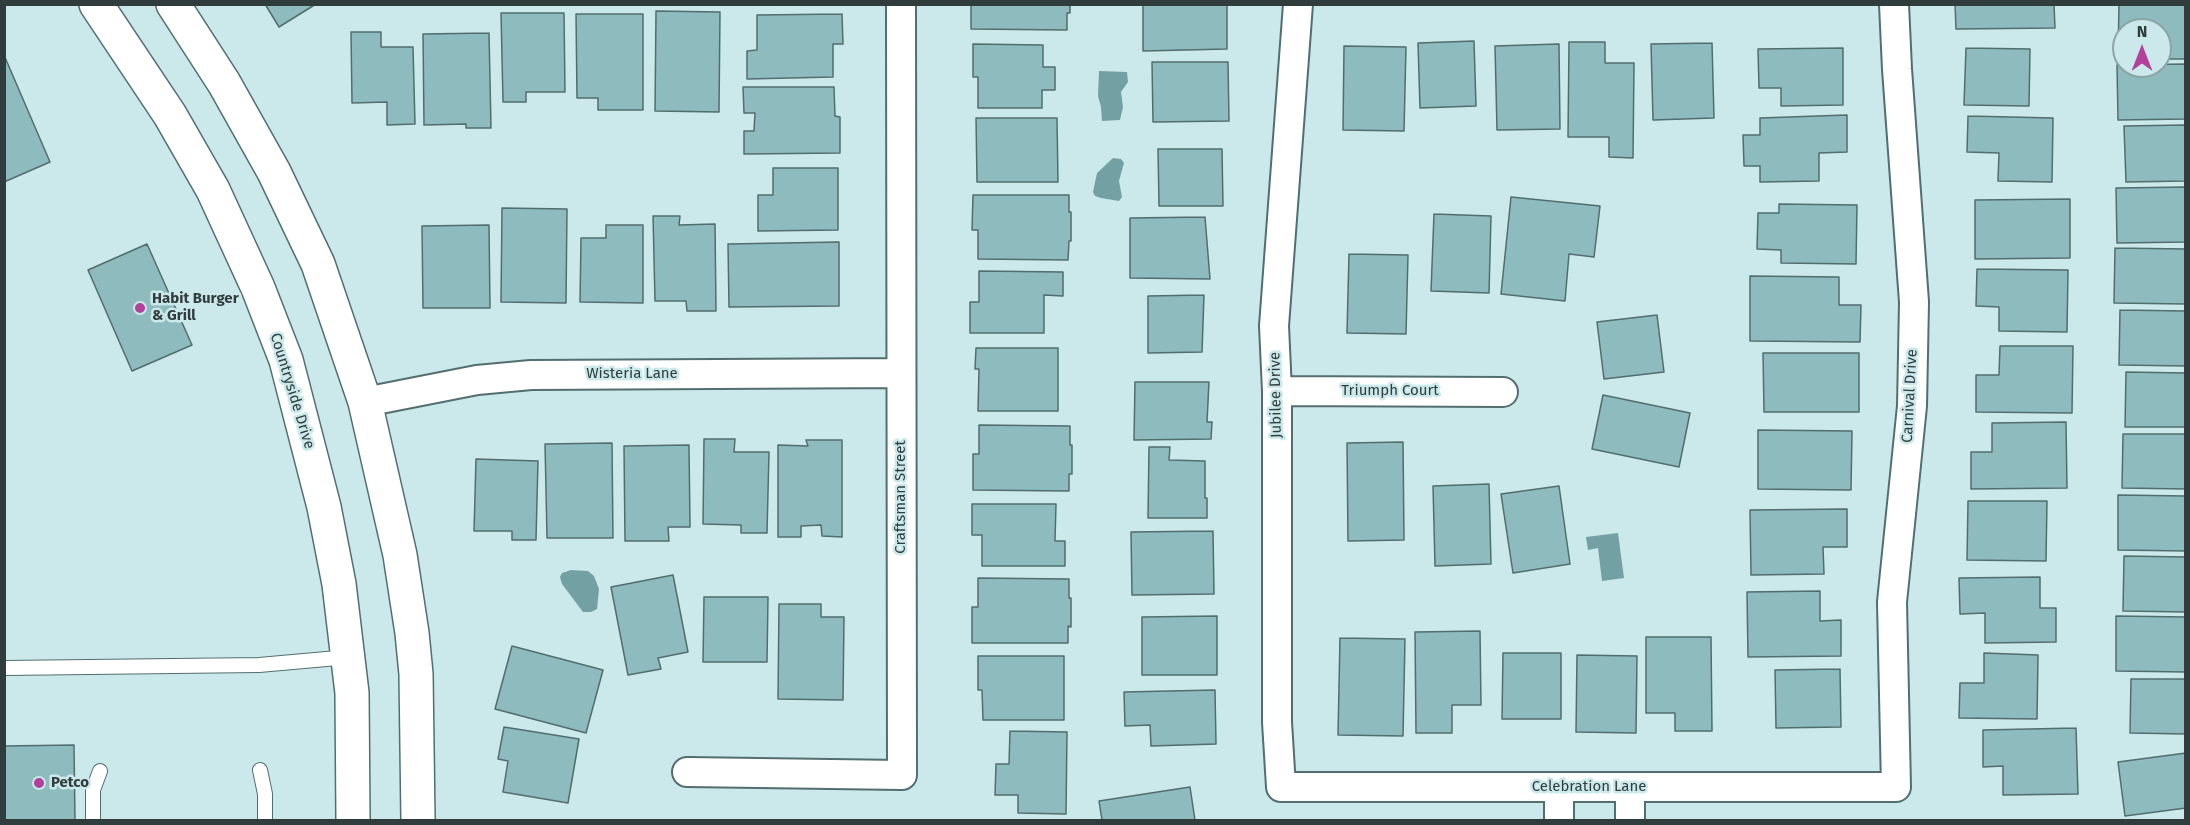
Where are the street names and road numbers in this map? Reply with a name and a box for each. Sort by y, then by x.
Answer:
street label: Countryside Drive [266,331,318,451]
street label: Carnival Drive [1899,349,1921,443]
street label: Jubilee Drive [1266,352,1286,438]
street label: Wisteria Lane [586,365,678,383]
street label: Triumph Court [1341,382,1439,400]
street label: Craftsman Street [892,440,910,554]
street label: Celebration Lane [1532,778,1646,796]

